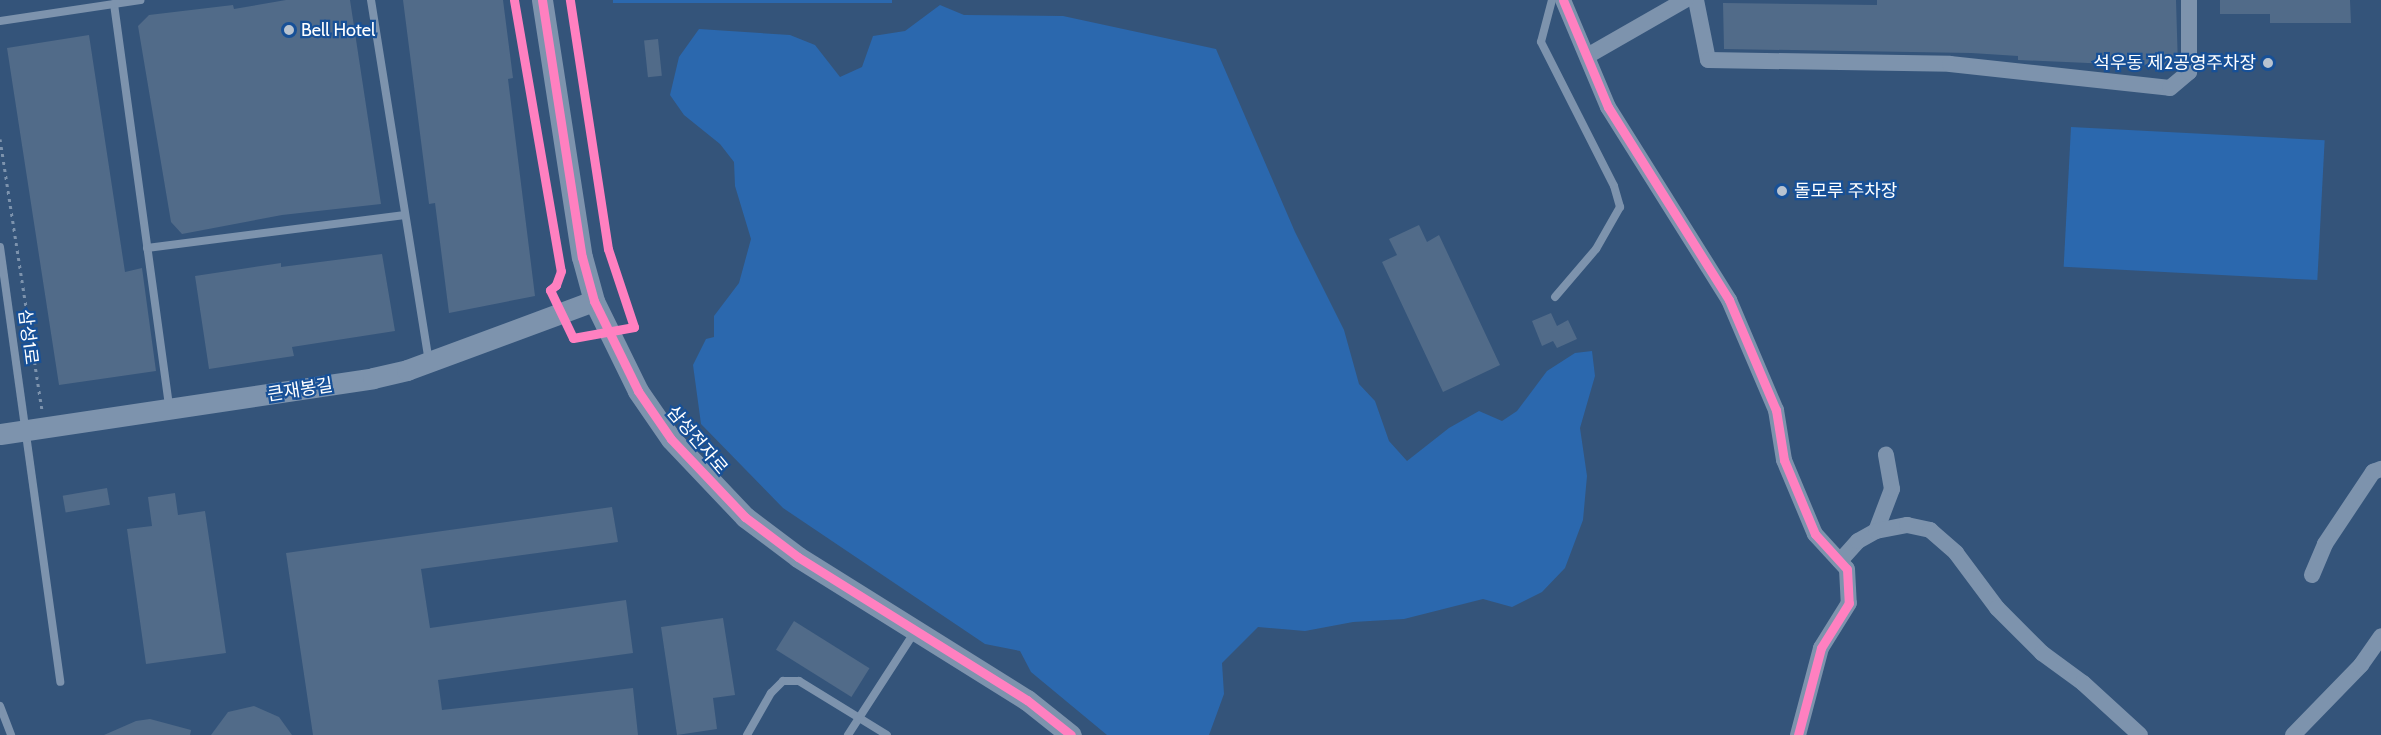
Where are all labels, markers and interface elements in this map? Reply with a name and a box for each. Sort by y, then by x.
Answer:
place label: Bell Hotel [301,19,375,41]
marker: Bell Hotel [282,23,296,37]
place label: 석우동 제2공영주차장 [2093,52,2256,74]
marker: 석우동 제2공영주차장 [2261,56,2275,70]
place label: 돌모루 주차장 [1794,180,1897,202]
marker: 돌모루 주차장 [1775,184,1789,198]
street label: 삼성1로 [14,308,42,366]
street label: 큰재봉길 [266,374,334,406]
street label: 삼성전자로 [662,401,732,479]

